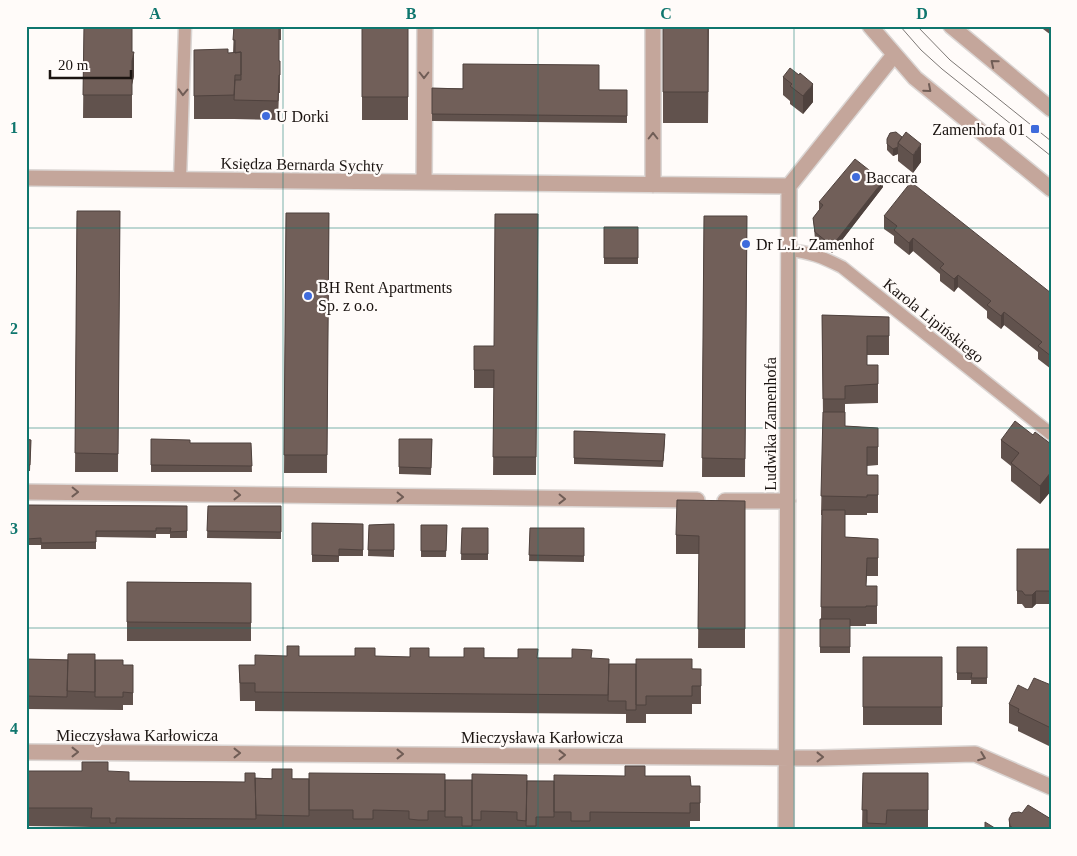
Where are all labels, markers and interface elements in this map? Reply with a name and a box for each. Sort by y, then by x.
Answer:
text: A [149,5,161,22]
text: B [406,5,417,22]
text: C [660,5,672,22]
text: D [916,5,928,22]
scale bar [50,48,131,80]
text: 20 m [58,57,89,73]
one-way arrow [991,60,1000,69]
one-way arrow [419,72,429,79]
one-way arrow [922,83,931,92]
one-way arrow [178,89,188,97]
place label: U Dorki [276,108,329,125]
marker: U Dorki [260,110,272,122]
text: 1 [10,119,18,136]
place label: Zamenhofa 01 [932,121,1025,138]
marker: Zamenhofa 01 [1029,123,1041,135]
one-way arrow [648,132,658,140]
street label: Księdza Bernarda Sychty [221,155,383,175]
place label: Baccara [866,169,918,186]
marker: Baccara [850,171,862,183]
place label: Dr L.L. Zamenhof [756,236,875,253]
marker: Dr L.L. Zamenhof [740,238,752,250]
street label: Karola Lipińskiego [880,275,987,367]
place label: BH Rent Apartments Sp. z o.o. [318,279,452,315]
marker: BH Rent Apartments Sp. z o.o. [302,290,314,302]
text: 2 [10,320,18,337]
street label: Ludwika Zamenhofa [762,357,779,491]
one-way arrow [71,487,79,498]
one-way arrow [234,489,242,500]
one-way arrow [396,491,404,502]
one-way arrow [559,493,567,504]
text: 3 [10,520,18,537]
text: 4 [10,720,18,737]
street label: Mieczysława Karłowicza [56,727,218,745]
street label: Mieczysława Karłowicza [461,729,623,747]
one-way arrow [72,747,79,757]
one-way arrow [234,748,242,758]
one-way arrow [396,749,404,759]
one-way arrow [559,750,567,760]
one-way arrow [977,751,986,762]
one-way arrow [817,752,825,763]

